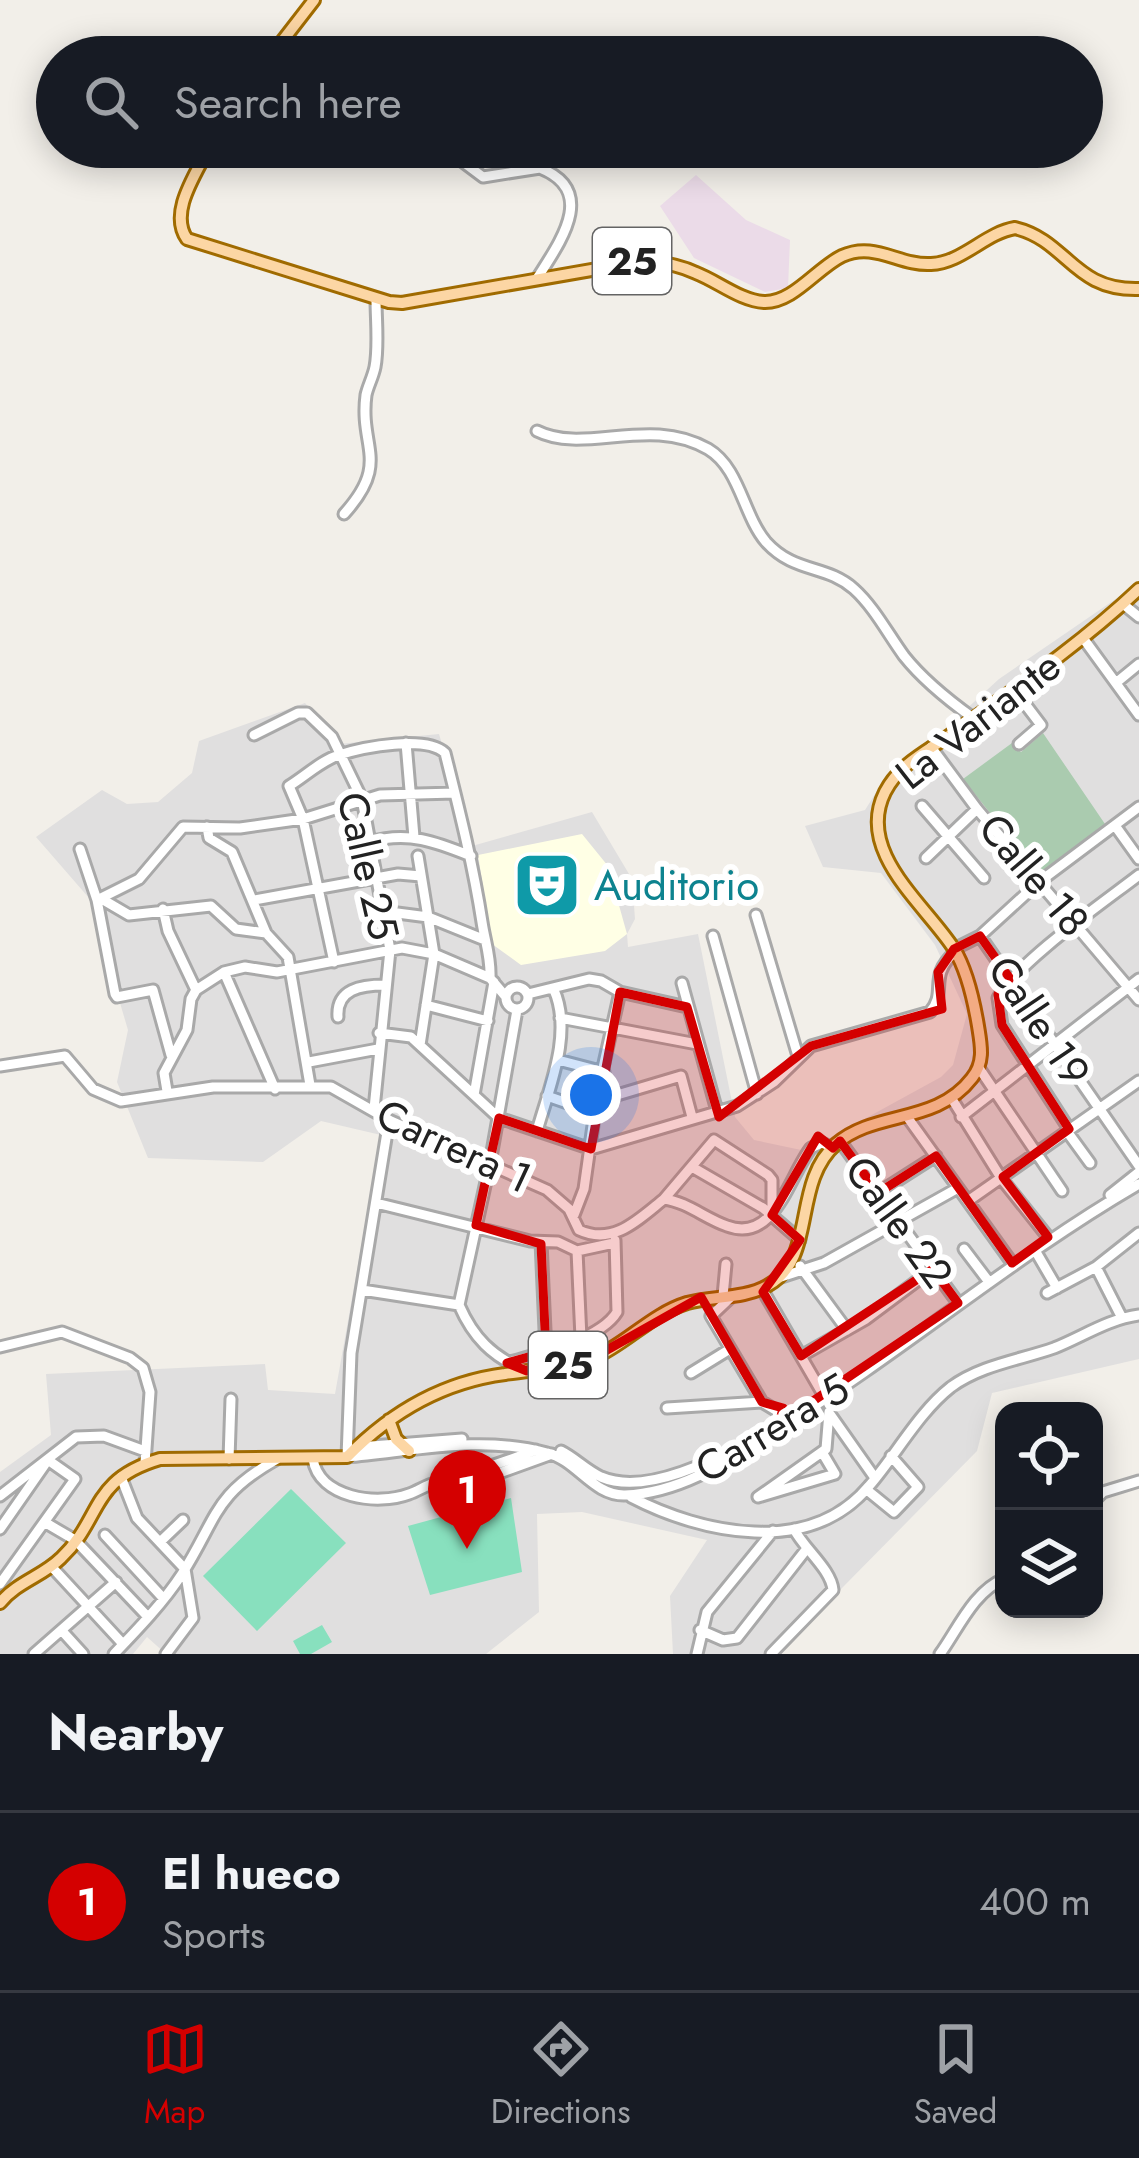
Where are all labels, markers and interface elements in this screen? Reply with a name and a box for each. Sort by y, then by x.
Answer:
search box [36,36,1103,168]
icon: search [78,69,144,135]
text: Search here [174,70,402,135]
road number: 25 [593,228,671,294]
street label: La Variante [883,636,1073,804]
street label: Calle 25 [321,786,415,946]
street label: Calle 18 [964,800,1104,950]
theatre icon: Auditorio [512,850,582,920]
place label: Auditorio [594,855,759,916]
street label: Calle 19 [973,944,1105,1098]
your location [561,1065,621,1125]
street label: Carrera 1 [366,1084,542,1208]
street label: Calle 22 [830,1143,968,1301]
road number: 25 [529,1332,607,1398]
street label: Carrera 5 [684,1358,860,1498]
map controls [995,1402,1103,1618]
button: locate [995,1402,1103,1510]
pin: 1 [428,1450,506,1549]
button: layers [995,1510,1103,1618]
text: Nearby [48,1695,223,1769]
text: El hueco [162,1841,341,1906]
text: 1 [77,1873,97,1930]
text: 400 m [979,1873,1091,1930]
text: Sports [162,1906,265,1963]
tab: Map [142,2016,208,2135]
tab: Directions [491,2016,631,2135]
tab: Saved [914,2016,997,2135]

